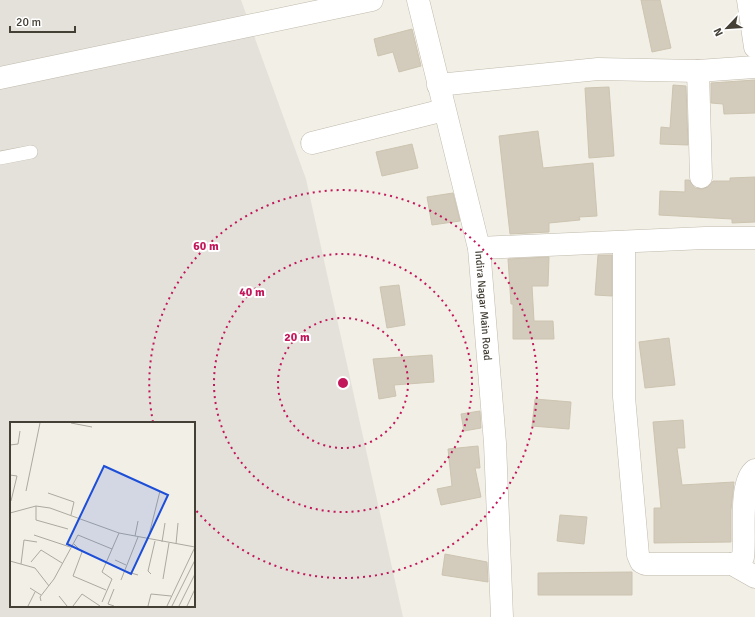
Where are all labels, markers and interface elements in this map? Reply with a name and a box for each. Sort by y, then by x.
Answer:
scale bar [10,8,75,34]
north arrow [707,8,747,48]
text: 20 m [16,15,41,30]
text: N [711,26,726,38]
text: 60 m [193,239,219,254]
street label: Indira Nagar Main Road [473,250,495,361]
text: 40 m [239,285,265,300]
text: 20 m [284,330,310,345]
centre of rings [336,376,350,390]
inset map [10,422,195,607]

